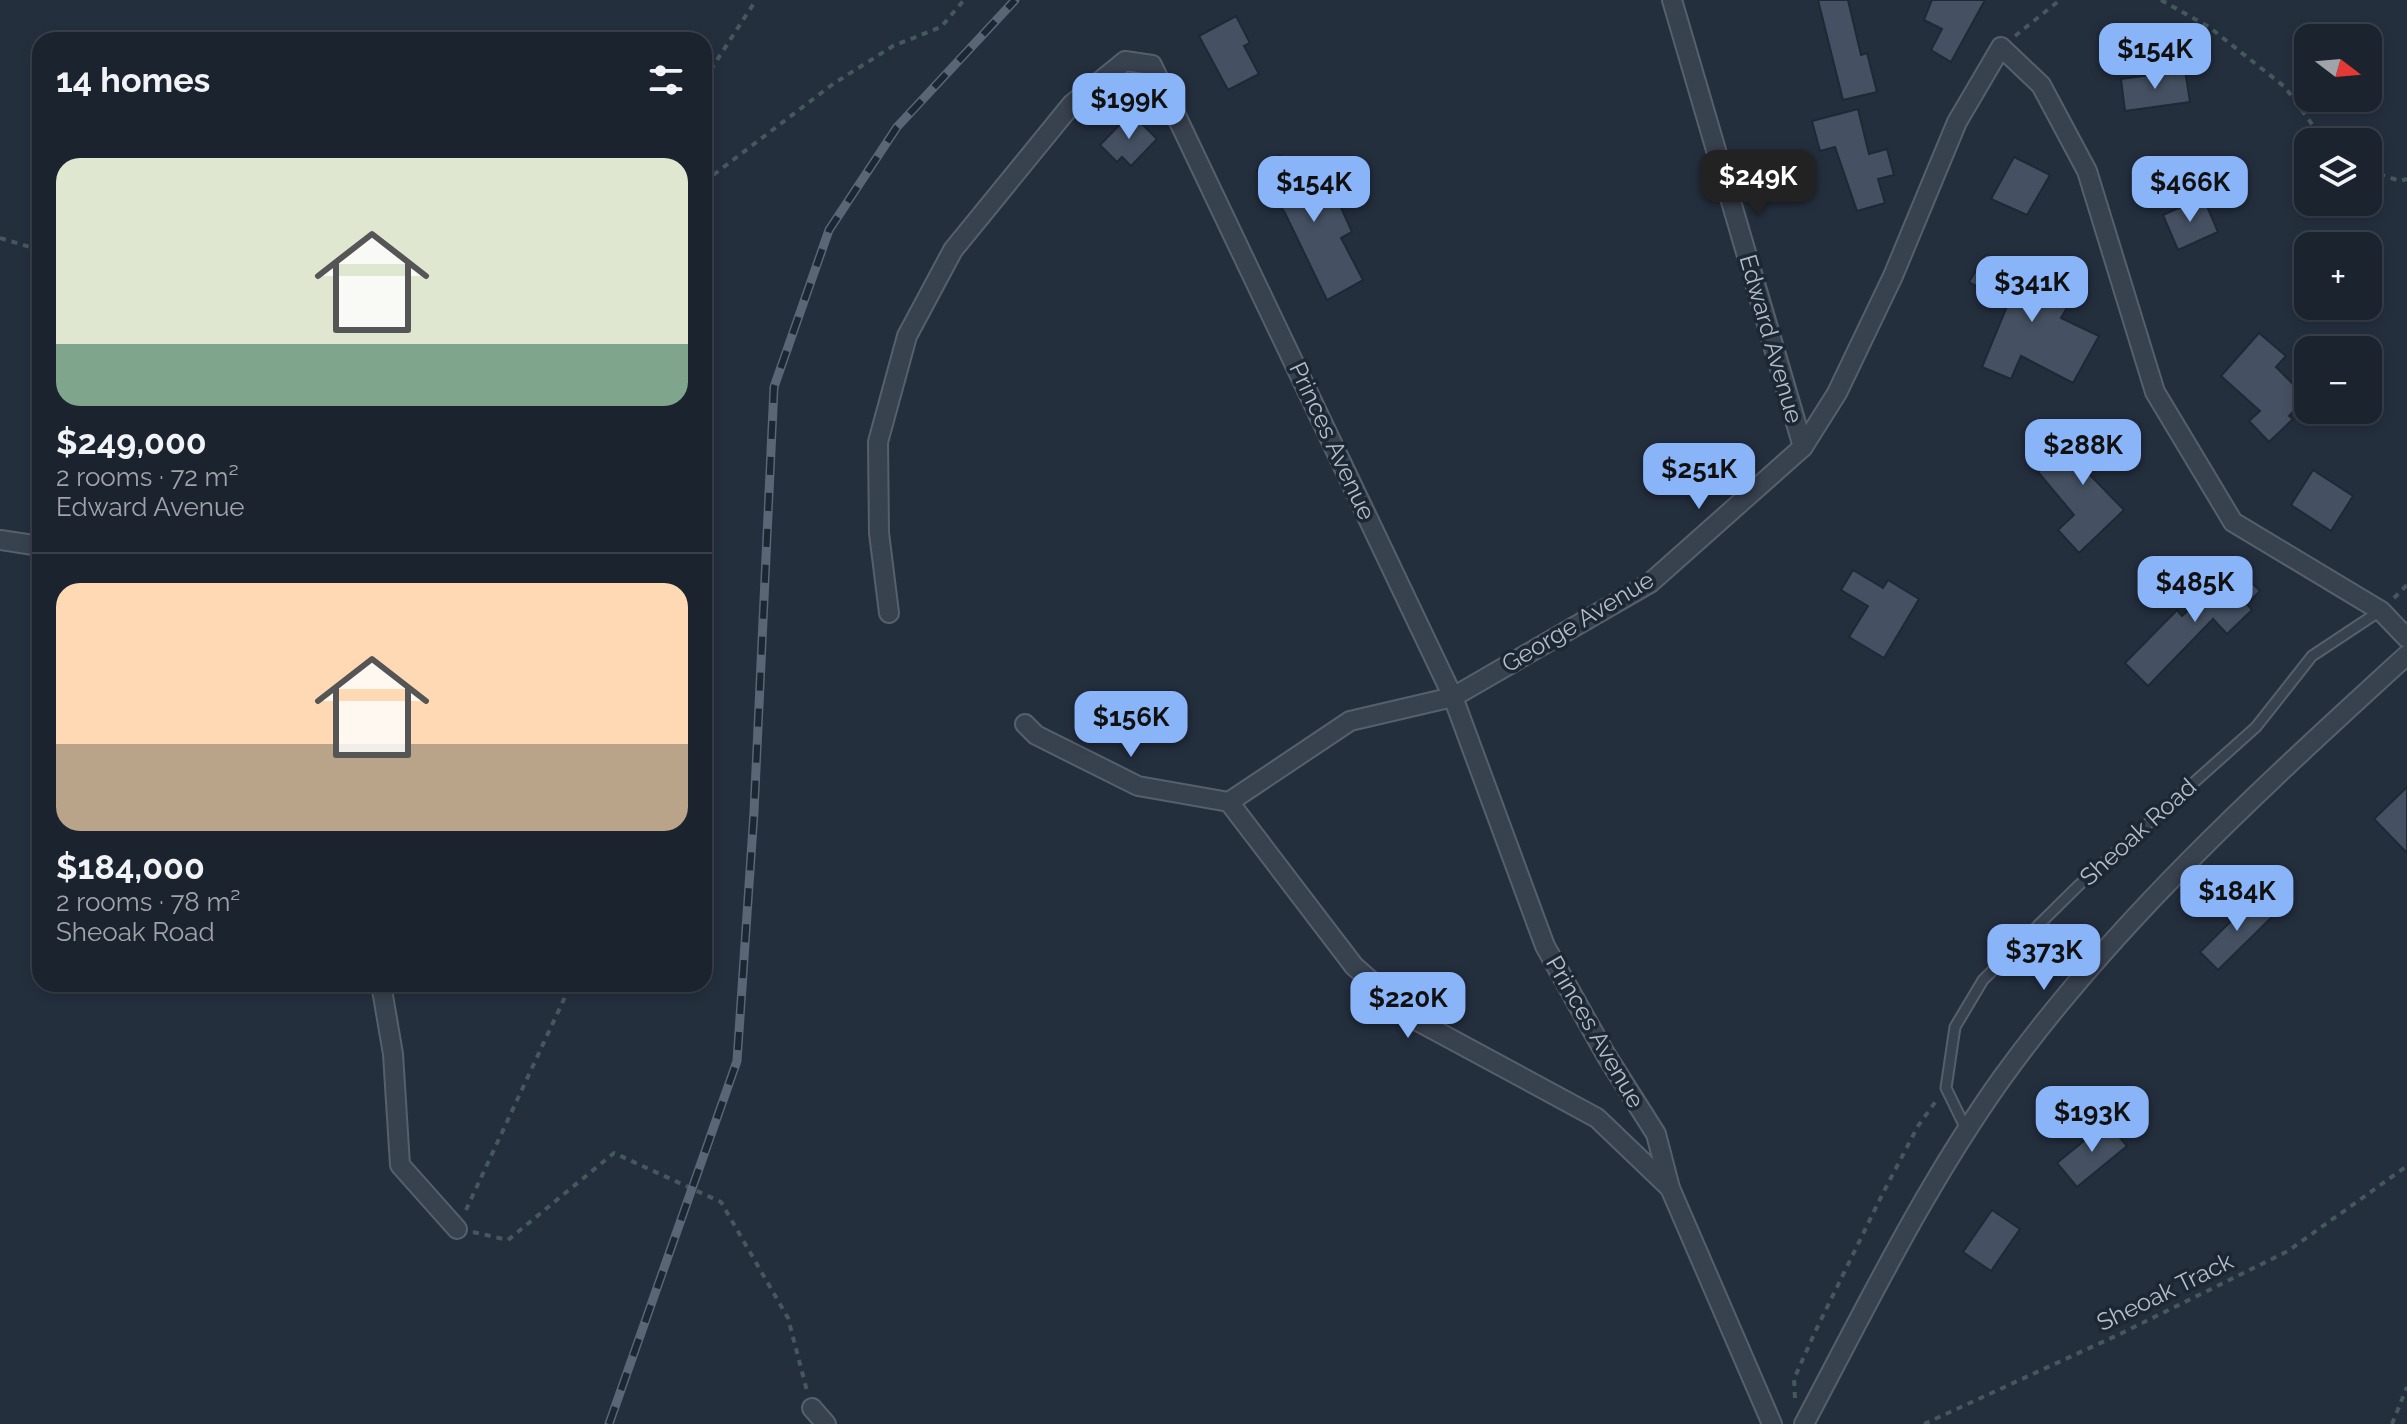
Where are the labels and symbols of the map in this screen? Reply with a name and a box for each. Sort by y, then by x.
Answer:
pin: $154K [2099,23,2211,91]
north arrow [2294,24,2382,112]
pin: $199K [1073,73,1185,141]
pin: $249K [1702,150,1814,218]
pin: $154K [1258,156,1370,224]
pin: $466K [2134,156,2246,224]
street label: Edward Avenue [1734,251,1809,427]
pin: $341K [1976,256,2088,324]
street label: Princes Avenue [1283,357,1382,524]
pin: $288K [2027,419,2139,487]
pin: $251K [1643,443,1755,511]
pin: $485K [2139,556,2251,624]
street label: George Avenue [1496,565,1659,678]
pin: $156K [1075,691,1187,759]
street label: Sheoak Road [2074,772,2202,891]
pin: $184K [2181,865,2293,933]
pin: $373K [1988,924,2100,992]
street label: Princes Avenue [1540,950,1651,1113]
pin: $220K [1352,972,1464,1040]
pin: $193K [2036,1086,2148,1154]
street label: Sheoak Track [2092,1246,2238,1337]

